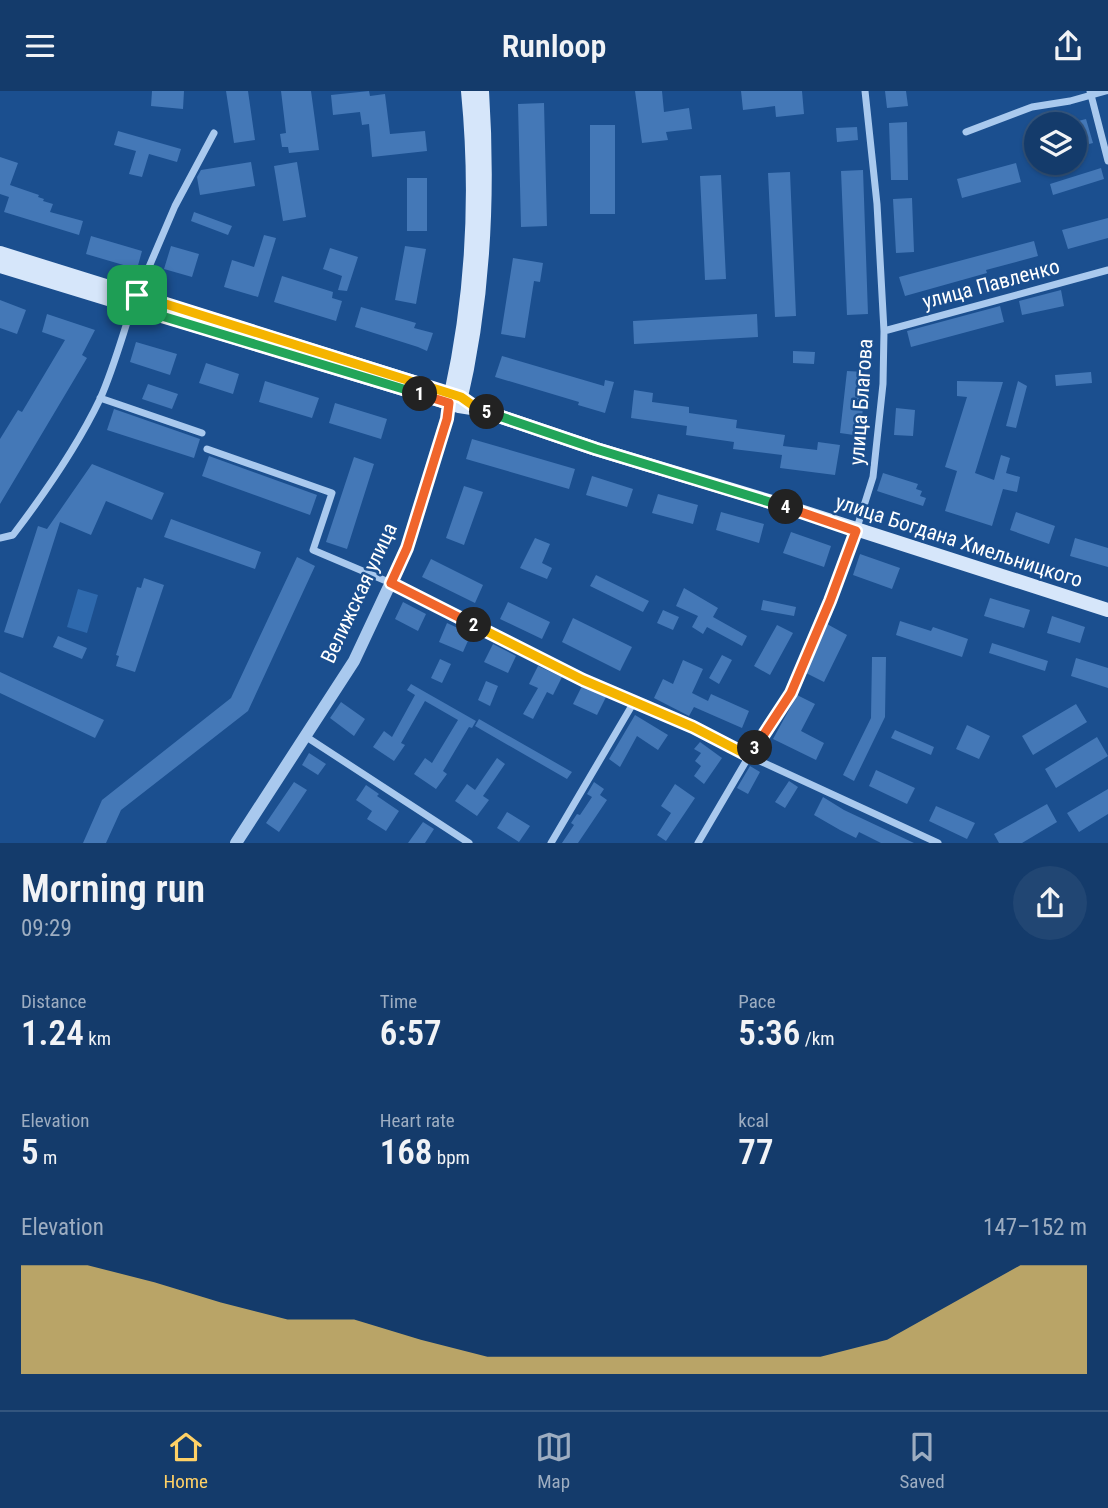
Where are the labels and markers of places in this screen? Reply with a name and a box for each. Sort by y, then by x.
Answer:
pin [107,265,167,325]
pin: 1 [402,377,438,411]
pin: 5 [470,395,504,429]
pin: 4 [768,489,804,525]
pin: 2 [456,607,491,643]
pin: 3 [738,731,772,765]

